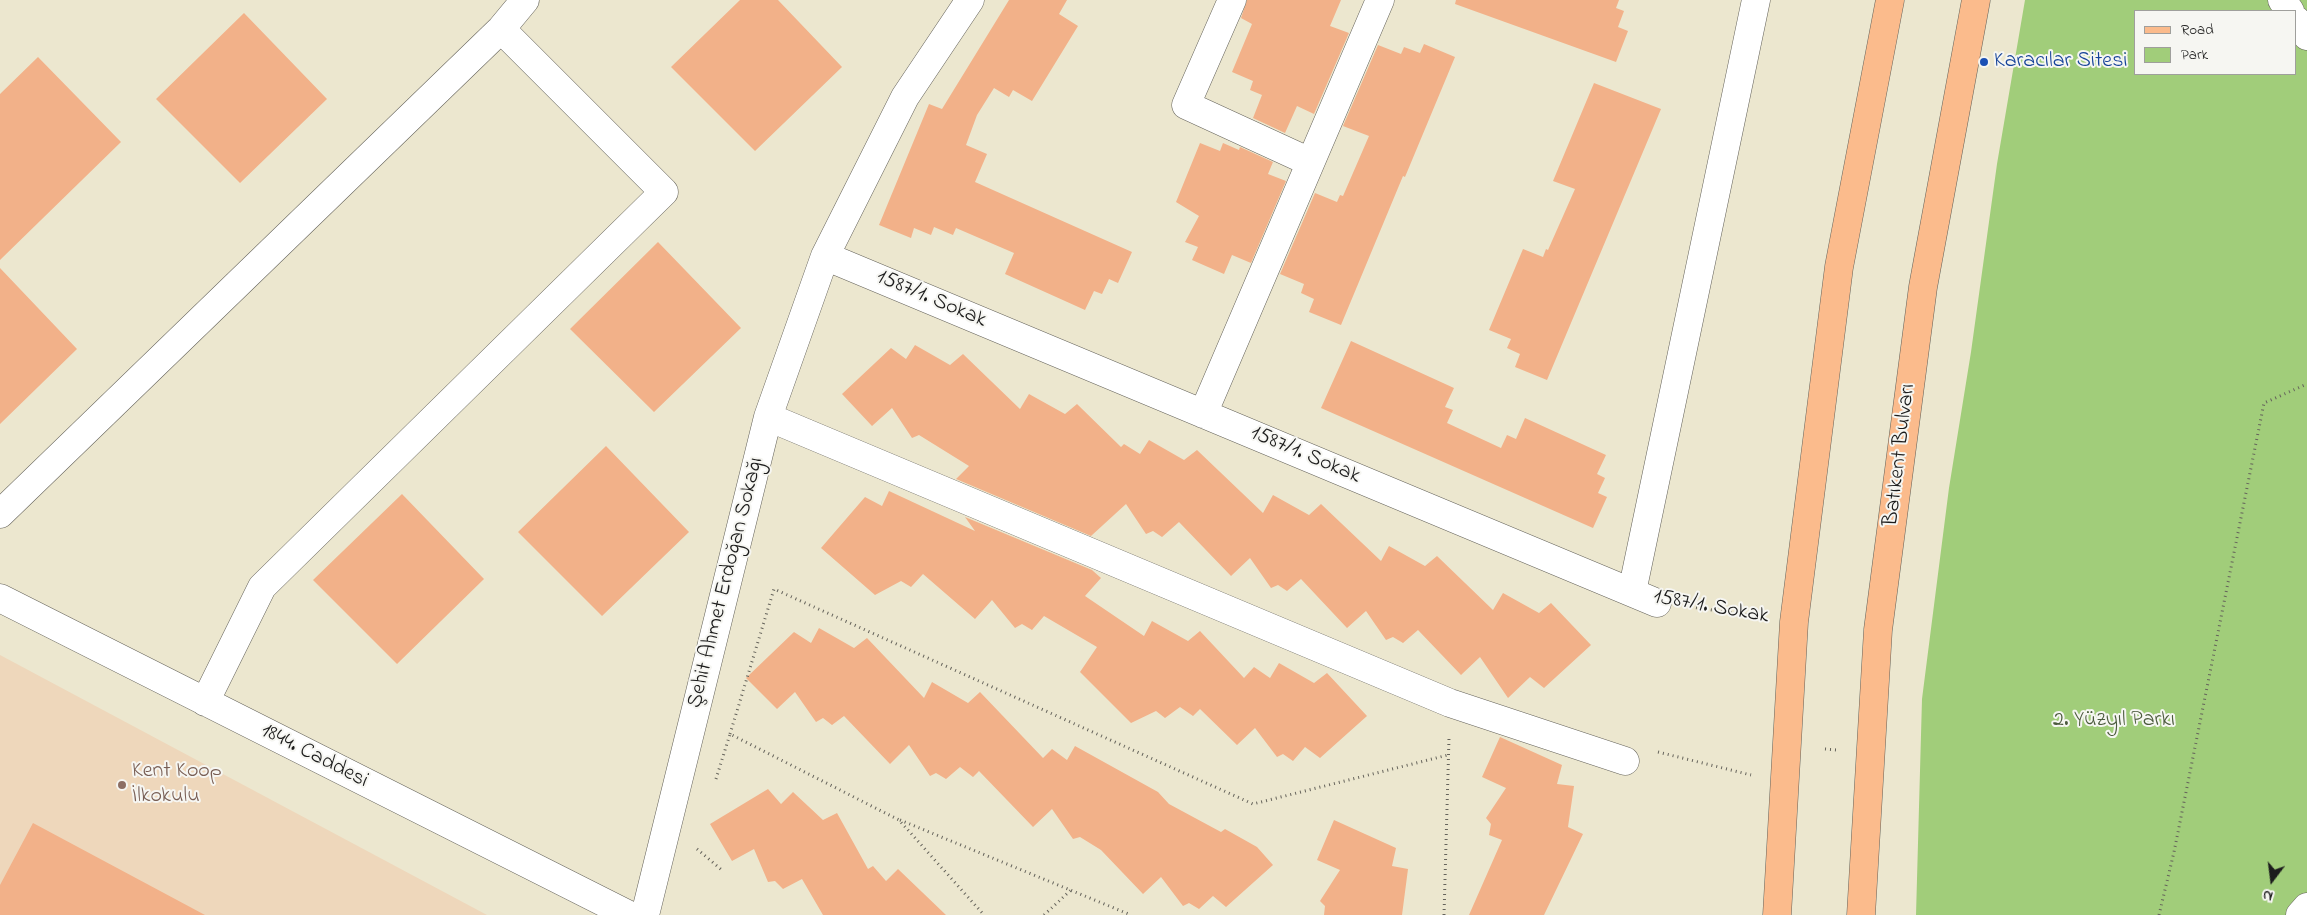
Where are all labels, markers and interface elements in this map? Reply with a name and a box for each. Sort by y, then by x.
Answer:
legend [2134,10,2297,75]
text: Road [2181,19,2214,41]
text: Park [2181,44,2208,66]
place label: Karacılar Sitesi [1994,49,2127,75]
marker: Karacılar Sitesi [1978,56,1990,68]
street label: 1587/1. Sokak [872,265,990,335]
street label: Batıkent Bulvarı [1879,382,1923,528]
street label: 1587/1. Sokak [1246,421,1364,491]
street label: Şehit Ahmet Erdoğan Sokağı [683,455,771,711]
street label: 1587/1. Sokak [1651,585,1771,631]
park label: 2. Yüzyıl Parkı [2053,708,2175,734]
street label: 1844. Caddesi [256,719,372,795]
place label: Kent Koop İlkokulu [132,759,222,810]
marker: Kent Koop İlkokulu [116,779,128,791]
north arrow [2247,855,2297,905]
text: N [2261,884,2275,906]

